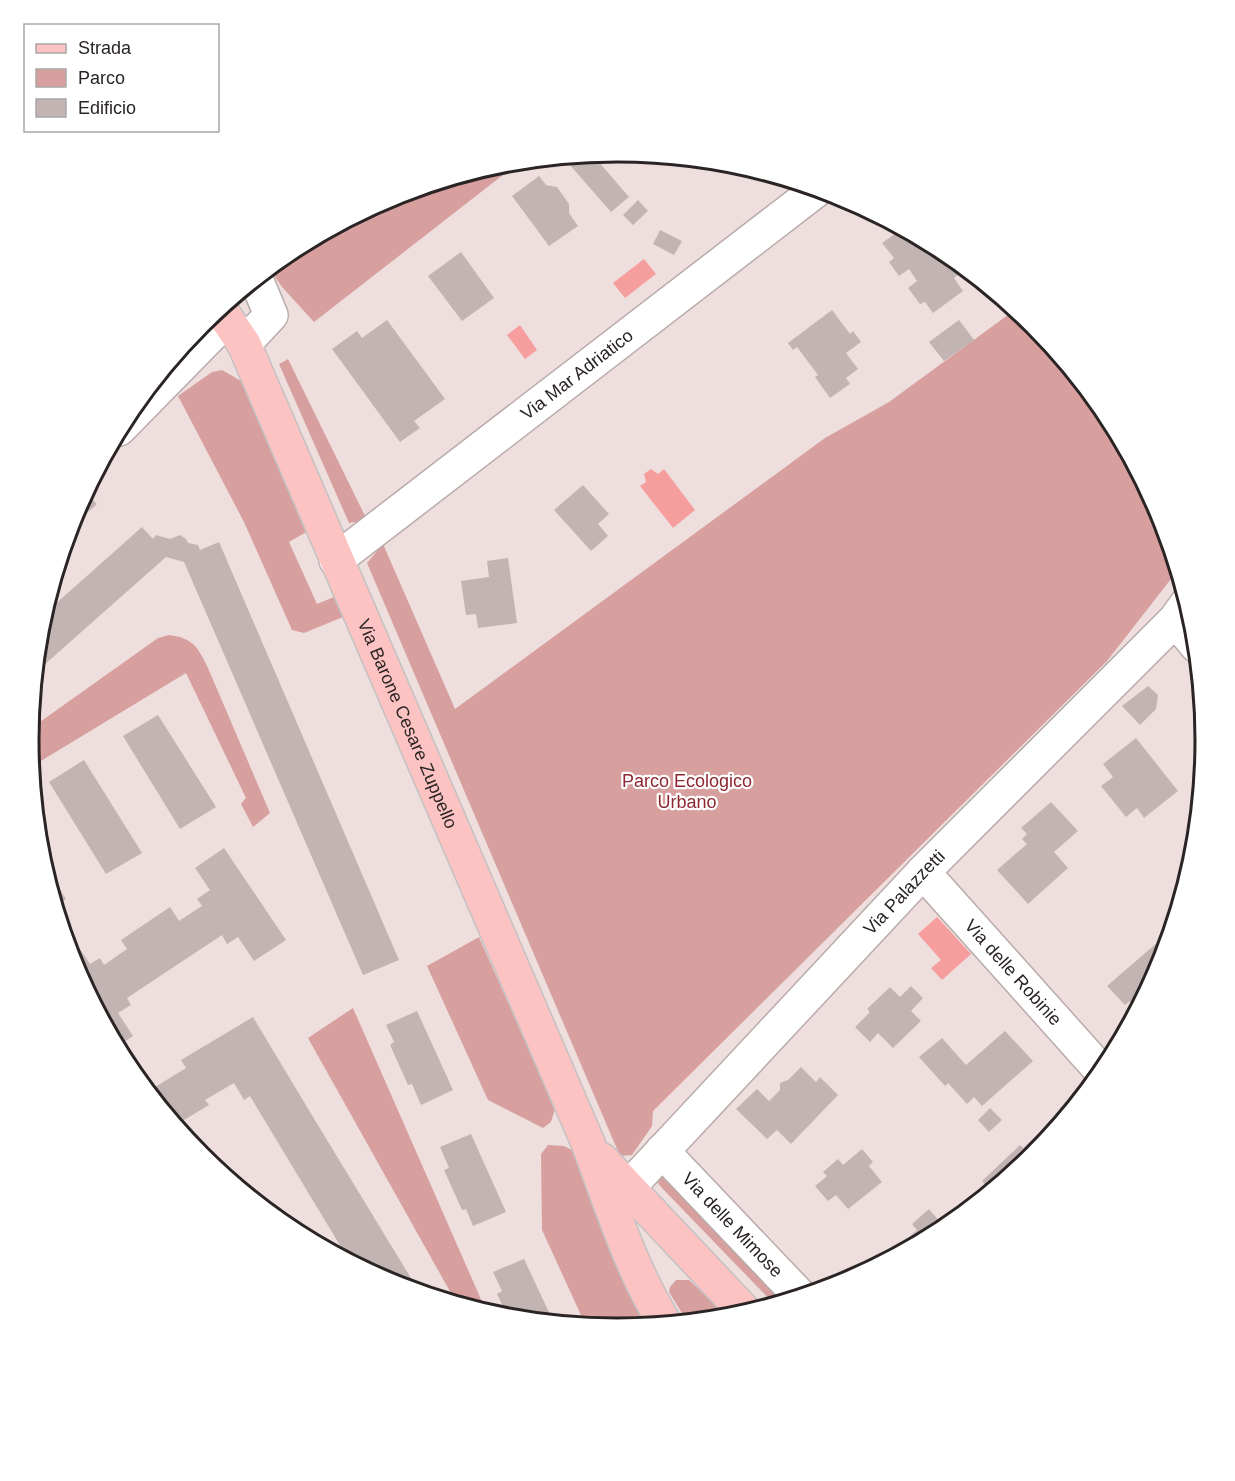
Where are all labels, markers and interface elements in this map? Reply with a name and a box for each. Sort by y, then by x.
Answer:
legend [24,24,219,132]
text: Strada [78,38,132,58]
text: Parco [78,68,125,88]
text: Edificio [78,98,136,118]
street label: Via Mar Adriatico [517,325,637,424]
street label: Via Barone Cesare Zuppello [354,616,461,832]
park label: Parco Ecologico Urbano [622,771,752,812]
street label: Via Palazzetti [860,846,949,939]
street label: Via delle Robinie [961,916,1065,1029]
street label: Via delle Mimose [678,1168,787,1281]

